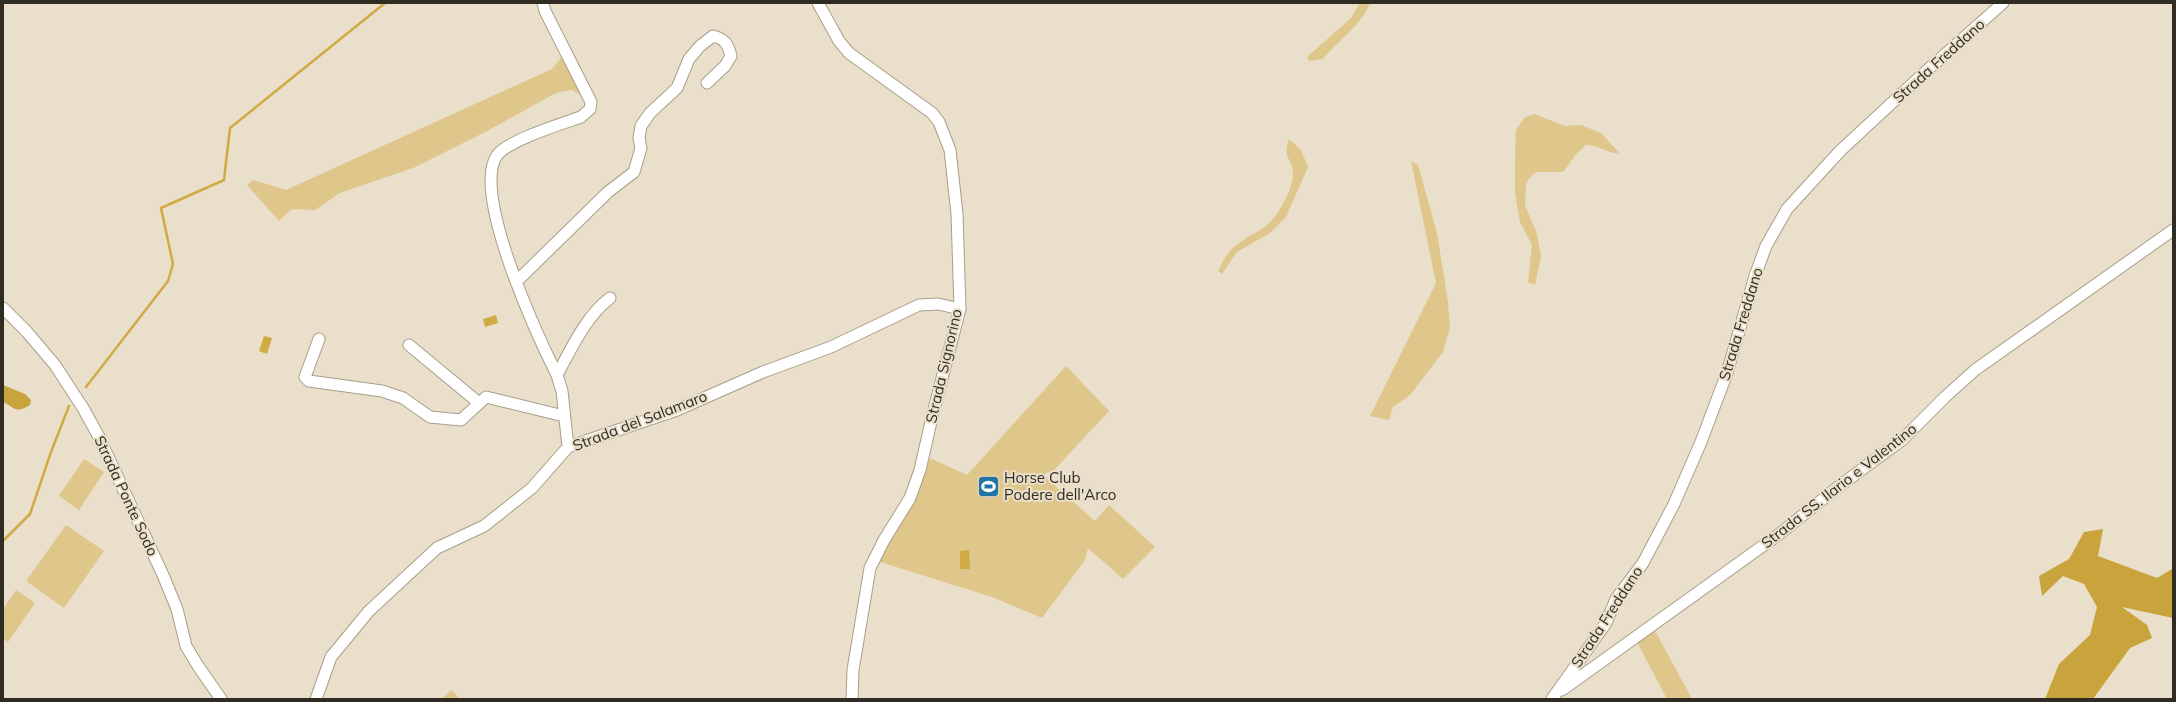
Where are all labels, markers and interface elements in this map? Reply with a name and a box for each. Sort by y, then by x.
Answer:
street label: Strada Freddano [1889,14,1988,107]
street label: Strada Freddano [1714,265,1767,383]
street label: Strada Signorino [921,307,966,425]
street label: Strada del Salamaro [570,386,710,455]
street label: Strada SS. Ilario e Valentino [1757,419,1920,552]
street label: Strada Ponte Sodo [90,433,163,559]
place label: Horse Club Podere dell'Arco [1004,468,1116,504]
sports icon: Horse Club Podere dell'Arco [975,474,1001,500]
street label: Strada Freddano [1567,562,1646,671]

